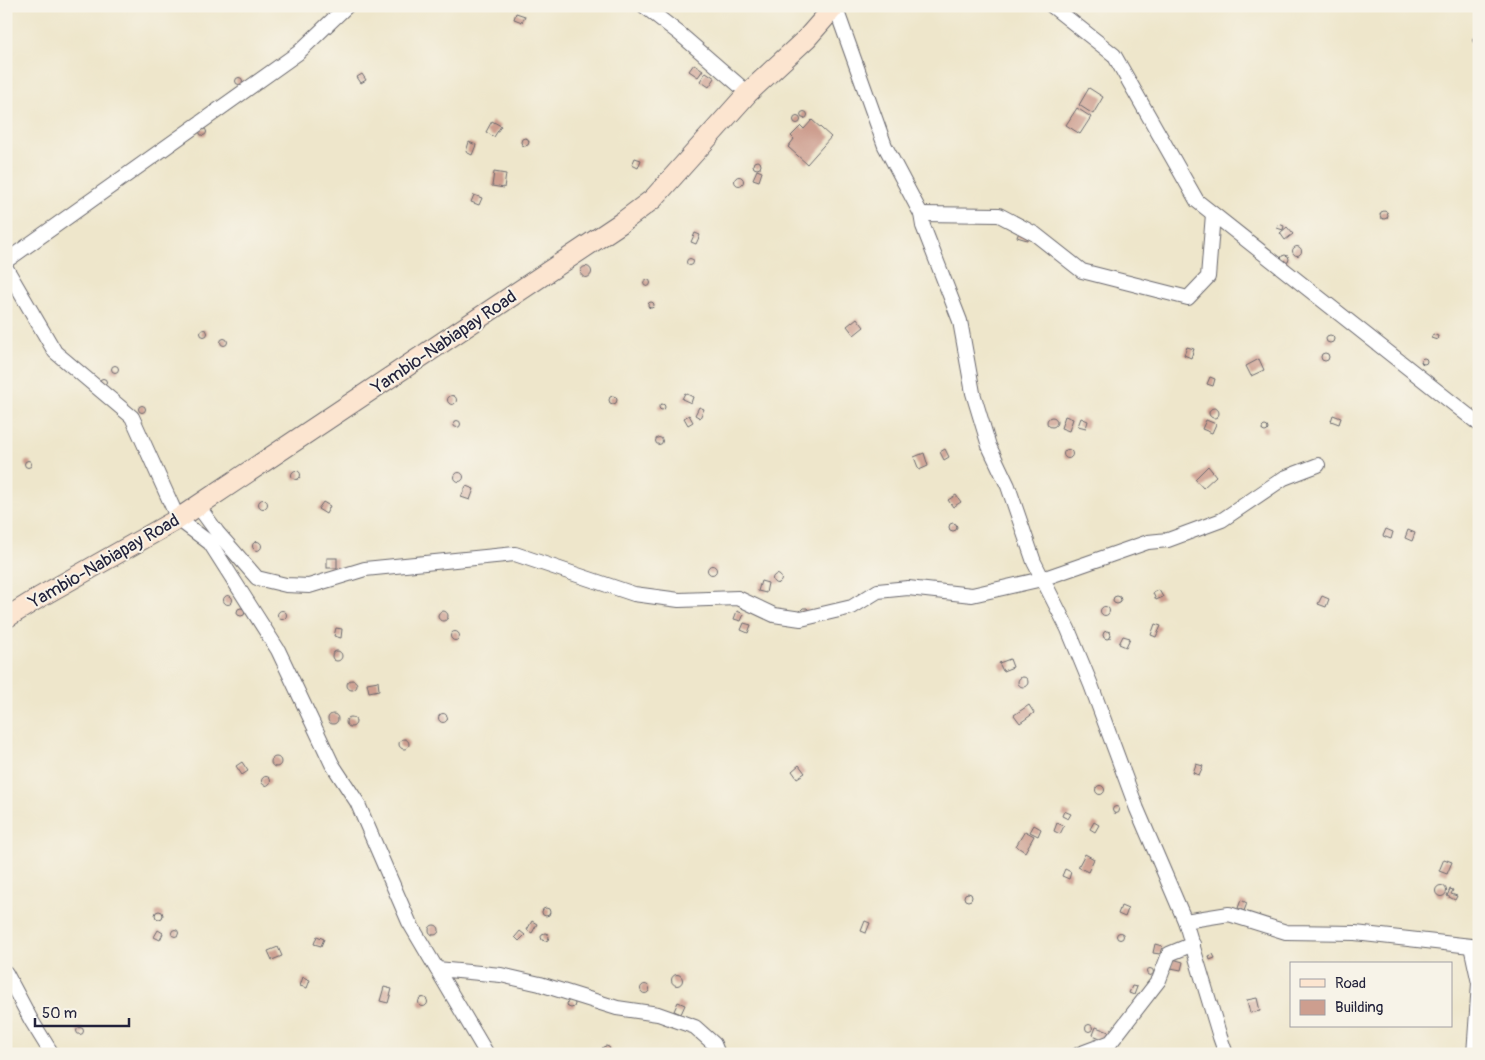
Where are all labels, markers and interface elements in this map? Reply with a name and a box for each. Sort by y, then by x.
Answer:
street label: Yambio-Nabiapay Road [366,285,521,400]
street label: Yambio-Nabiapay Road [24,509,184,614]
legend [1290,962,1452,1028]
text: Road [1335,974,1366,993]
scale bar [35,995,129,1027]
text: Building [1335,998,1383,1017]
text: 50 m [42,1004,77,1023]

